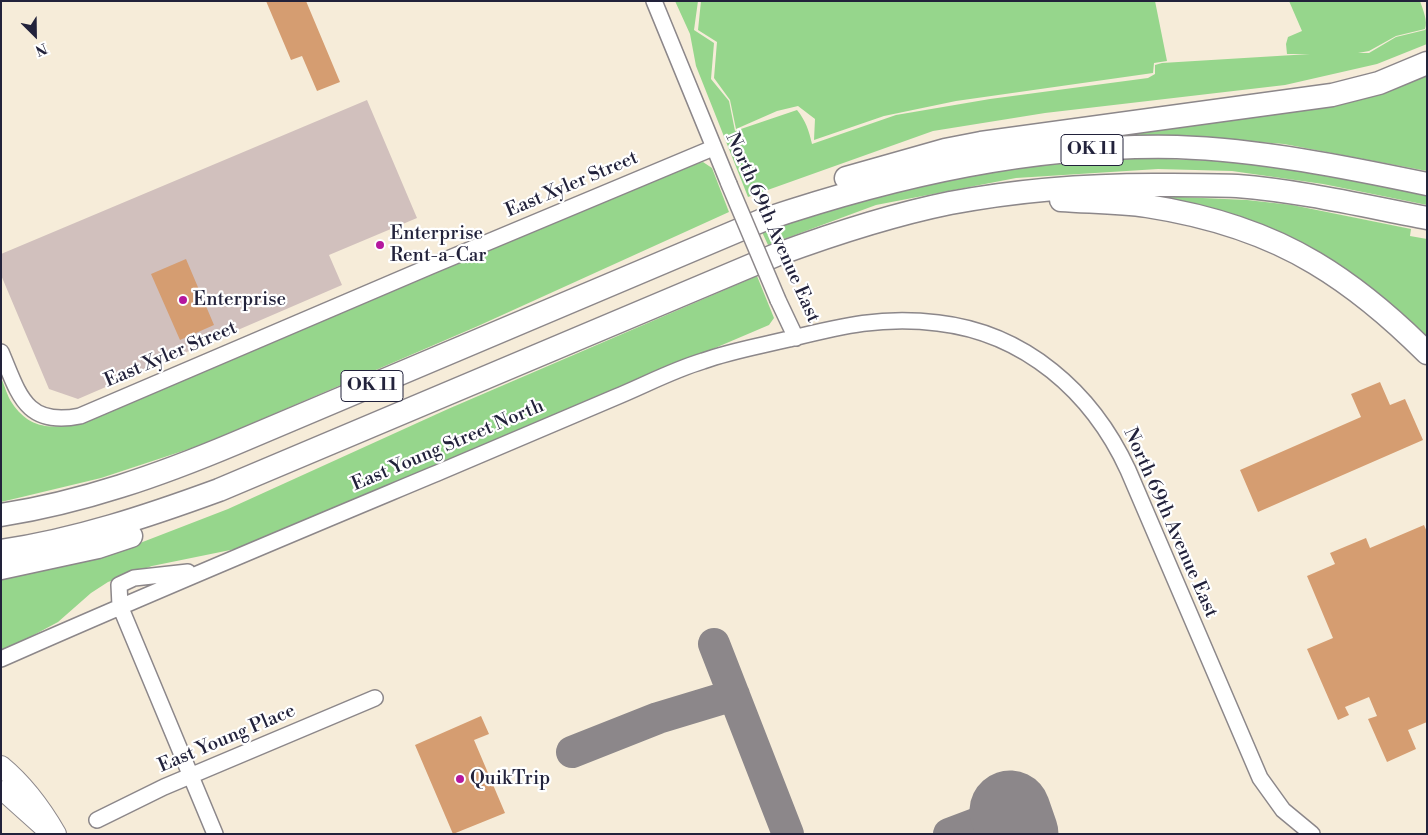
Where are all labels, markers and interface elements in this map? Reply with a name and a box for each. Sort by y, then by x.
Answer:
north arrow [10,10,60,60]
text: N [32,38,49,59]
street label: North 69th Avenue East [720,130,824,326]
road number: OK 11 [1061,134,1123,166]
street label: East Xyler Street [502,147,642,223]
place label: Enterprise Rent-a-Car [390,223,487,267]
marker: Enterprise Rent-a-Car [374,239,386,251]
place label: Enterprise [193,289,286,311]
marker: Enterprise [177,294,189,306]
street label: East Xyler Street [101,317,241,393]
road number: OK 11 [341,371,403,402]
street label: East Young Street North [348,395,548,497]
street label: North 69th Avenue East [1118,425,1222,621]
street label: East Young Place [155,700,299,778]
place label: QuikTrip [470,768,550,790]
marker: QuikTrip [454,773,466,785]

